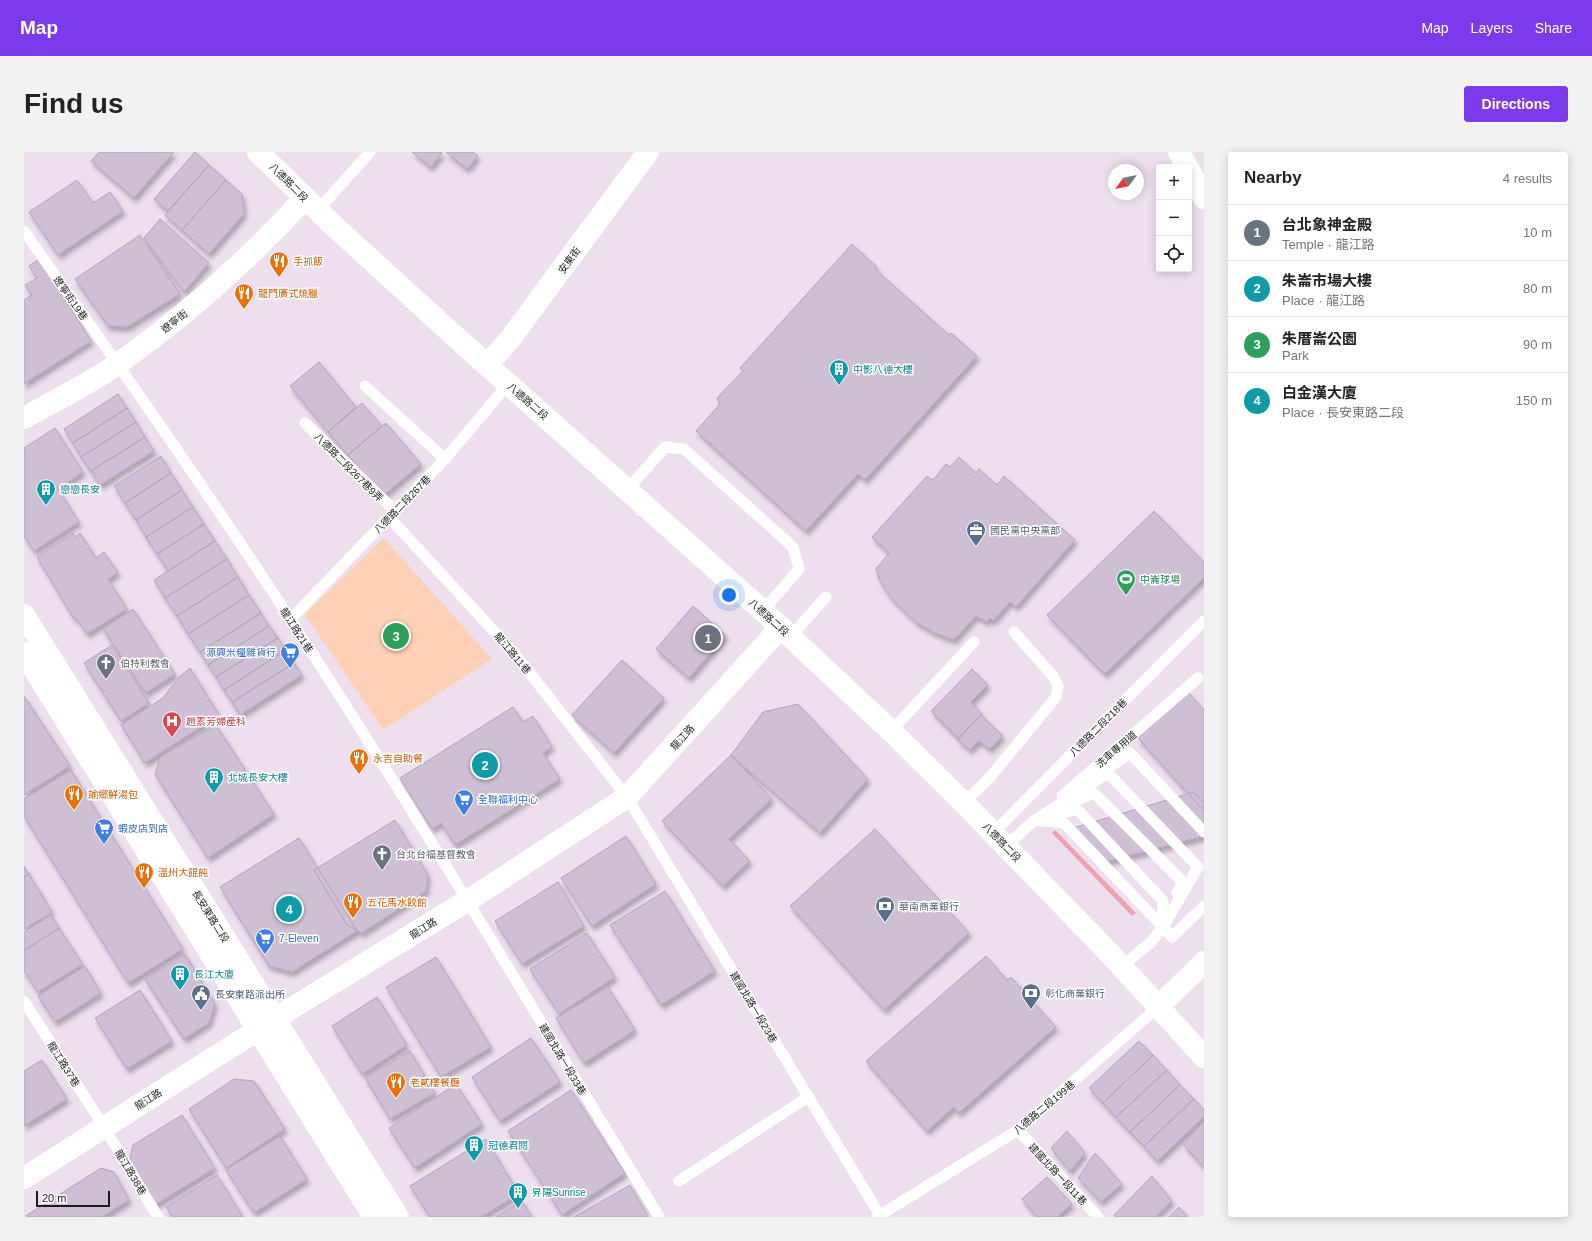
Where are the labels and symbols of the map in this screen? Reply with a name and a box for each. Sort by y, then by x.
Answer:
street label: 八德路二段 [267,161,310,204]
north arrow [1108,164,1144,200]
street label: 安東街 [556,245,583,276]
restaurant icon: 手抓飯 [268,250,290,278]
place label: 手抓飯 [293,256,323,267]
street label: 遼寧街19巷 [51,274,90,322]
restaurant icon: 龍門廣式燒臘 [233,282,255,310]
place label: 龍門廣式燒臘 [258,288,318,299]
street label: 遼寧街 [159,308,190,335]
building icon: 中影八德大樓 [828,358,850,386]
place label: 中影八德大樓 [853,364,913,375]
street label: 八德路二段 [505,381,550,422]
street label: 八德路二段267巷9弄 [312,431,385,504]
street label: 八德路二段267巷 [372,473,433,536]
building icon: 戀戀長安 [35,478,57,506]
place label: 戀戀長安 [60,484,100,495]
office icon: 國民黨中央黨部 [965,519,987,547]
place label: 國民黨中央黨部 [990,525,1060,536]
sports icon: 中崙球場 [1115,568,1137,596]
place label: 中崙球場 [1140,574,1180,585]
your location [719,585,739,605]
street label: 八德路二段 [746,597,791,638]
street label: 龍江路21巷 [278,606,315,655]
pin: 3 [383,621,409,651]
pin: 1 [695,623,721,653]
street label: 龍江路11巷 [492,630,533,676]
supermarket icon: 源興米糧雜貨行 [279,641,301,669]
place label: 源興米糧雜貨行 [206,647,276,658]
church icon: 伯特利教會 [95,652,117,680]
place label: 伯特利教會 [120,658,170,669]
street label: 八德路二段218巷 [1067,696,1129,758]
hospital icon: 趙素芳婦產科 [161,710,183,738]
place label: 趙素芳婦產科 [186,716,246,727]
street label: 龍江路 [668,723,696,752]
street label: 洗車專用道 [1094,729,1139,770]
restaurant icon: 永吉自助餐 [348,747,370,775]
pin: 2 [472,750,498,780]
place label: 永吉自助餐 [373,753,423,764]
building icon: 北城長安大樓 [203,766,225,794]
place label: 北城長安大樓 [228,772,288,783]
restaurant icon: 諭鄉鮮湯包 [63,783,85,811]
supermarket icon: 全聯福利中心 [453,788,475,816]
place label: 諭鄉鮮湯包 [88,789,138,800]
place label: 全聯福利中心 [478,794,538,805]
supermarket icon: 蝦皮店到店 [93,817,115,845]
street label: 八德路二段 [980,821,1023,864]
place label: 蝦皮店到店 [118,823,168,834]
church icon: 台北台福基督教會 [371,843,393,871]
place label: 台北台福基督教會 [396,849,476,860]
restaurant icon: 溫州大餛飩 [133,861,155,889]
place label: 溫州大餛飩 [158,867,208,878]
street label: 長安東路二段 [190,888,231,945]
restaurant icon: 五花馬水餃館 [342,891,364,919]
pin: 4 [276,894,302,924]
bank icon: 華南商業銀行 [874,895,896,923]
place label: 五花馬水餃館 [367,897,427,908]
place label: 華南商業銀行 [899,901,959,912]
street label: 龍江路 [408,916,439,941]
supermarket icon: 7-Eleven [254,927,276,955]
place label: 7-Eleven [279,933,318,944]
building icon: 長江大廈 [169,963,191,991]
place label: 長江大廈 [194,969,234,980]
street label: 建國北路一段23巷 [728,970,779,1045]
bank icon: 彰化商業銀行 [1020,982,1042,1010]
public building icon: 長安東路派出所 [190,983,212,1011]
place label: 彰化商業銀行 [1045,988,1105,999]
place label: 長安東路派出所 [215,989,285,1000]
street label: 建國北路一段33巷 [537,1022,588,1097]
street label: 龍江路37巷 [45,1040,82,1089]
restaurant icon: 老貳樓餐廳 [385,1071,407,1099]
place label: 老貳樓餐廳 [410,1077,460,1088]
street label: 八德路二段199巷 [1011,1079,1077,1136]
street label: 龍江路 [133,1087,164,1112]
building icon: 冠德君閱 [463,1134,485,1162]
place label: 冠德君閱 [488,1140,528,1151]
street label: 建國北路一段11巷 [1026,1141,1089,1207]
street label: 龍江路38巷 [113,1148,148,1197]
building icon: 昇陽Sunrise [507,1181,529,1209]
place label: 昇陽Sunrise [532,1187,586,1198]
scale bar [36,1189,110,1208]

